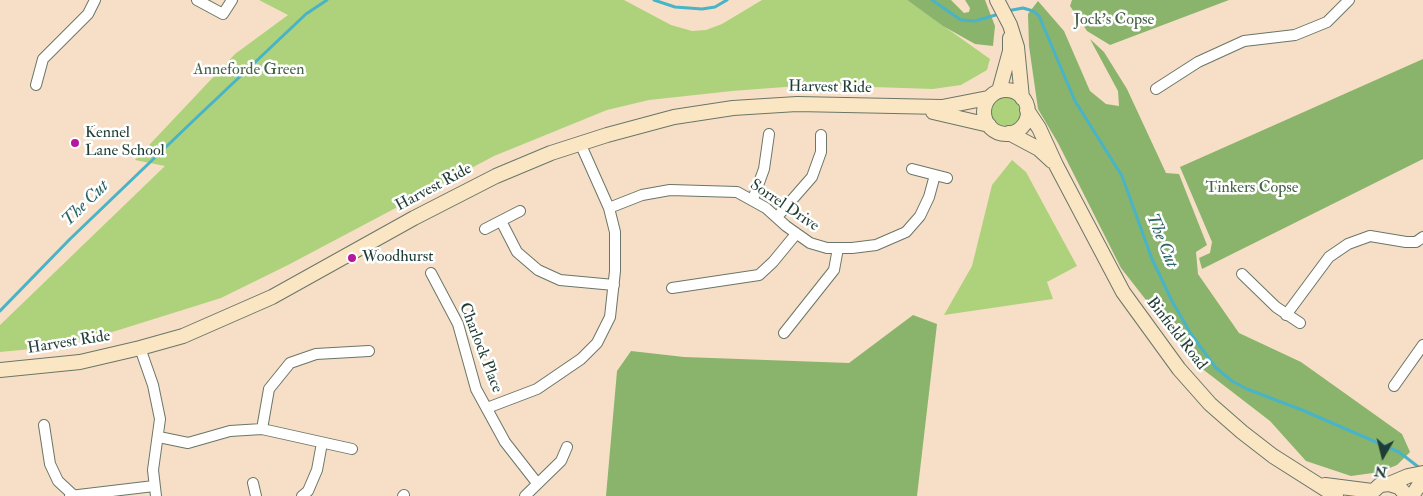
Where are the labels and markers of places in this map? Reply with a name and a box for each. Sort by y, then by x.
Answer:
place label: Kennel Lane School [85,124,165,162]
marker: Kennel Lane School [69,137,81,149]
place label: Woodhurst [362,248,433,268]
marker: Woodhurst [346,252,358,264]

